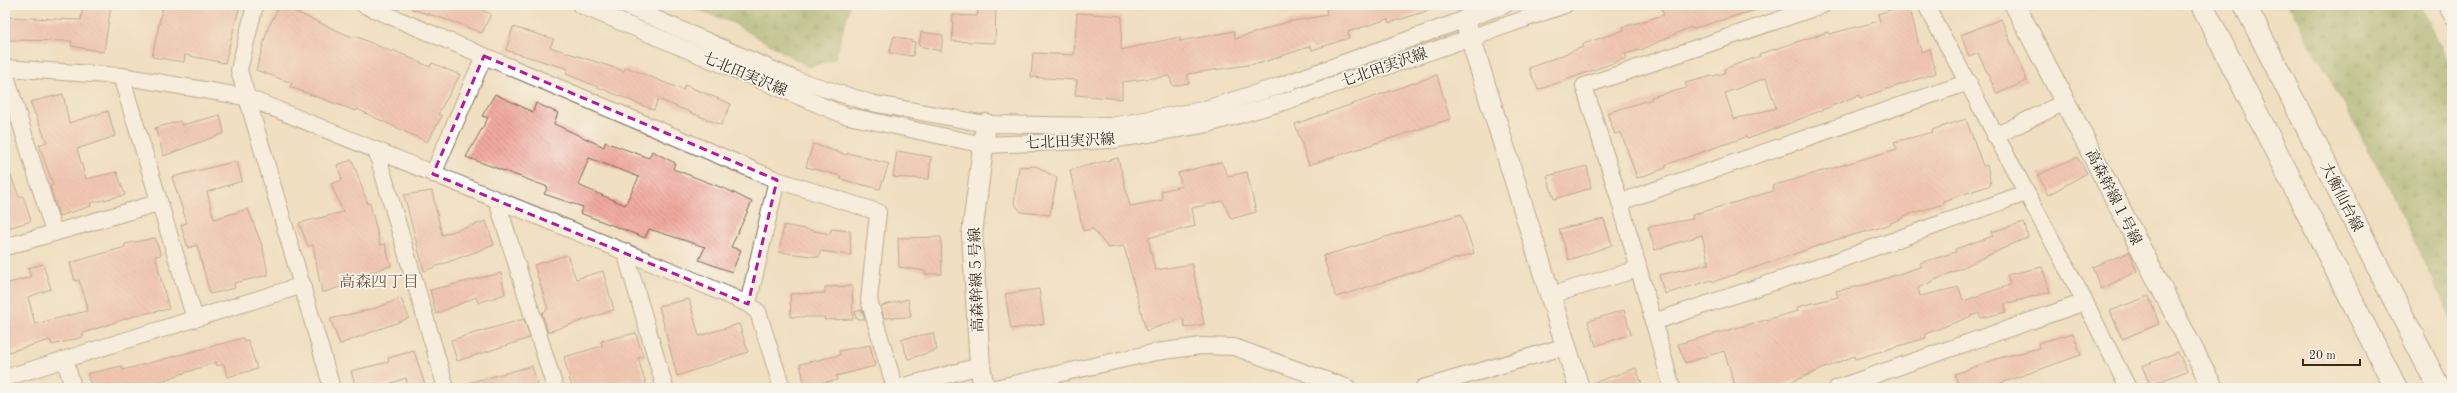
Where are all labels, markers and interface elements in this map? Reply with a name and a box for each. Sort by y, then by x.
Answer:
street label: 七北田実沢線 [1339,45,1429,90]
street label: 七北田実沢線 [700,49,790,100]
street label: 七北田実沢線 [1025,131,1115,152]
street label: 高森幹線１号線 [2082,147,2145,248]
street label: 大衡仙台線 [2317,160,2366,235]
street label: 高森幹線５号線 [966,227,987,333]
district label: 高森四丁目 [339,273,419,291]
scale bar [2303,341,2360,367]
text: 20 m [2309,350,2336,362]

